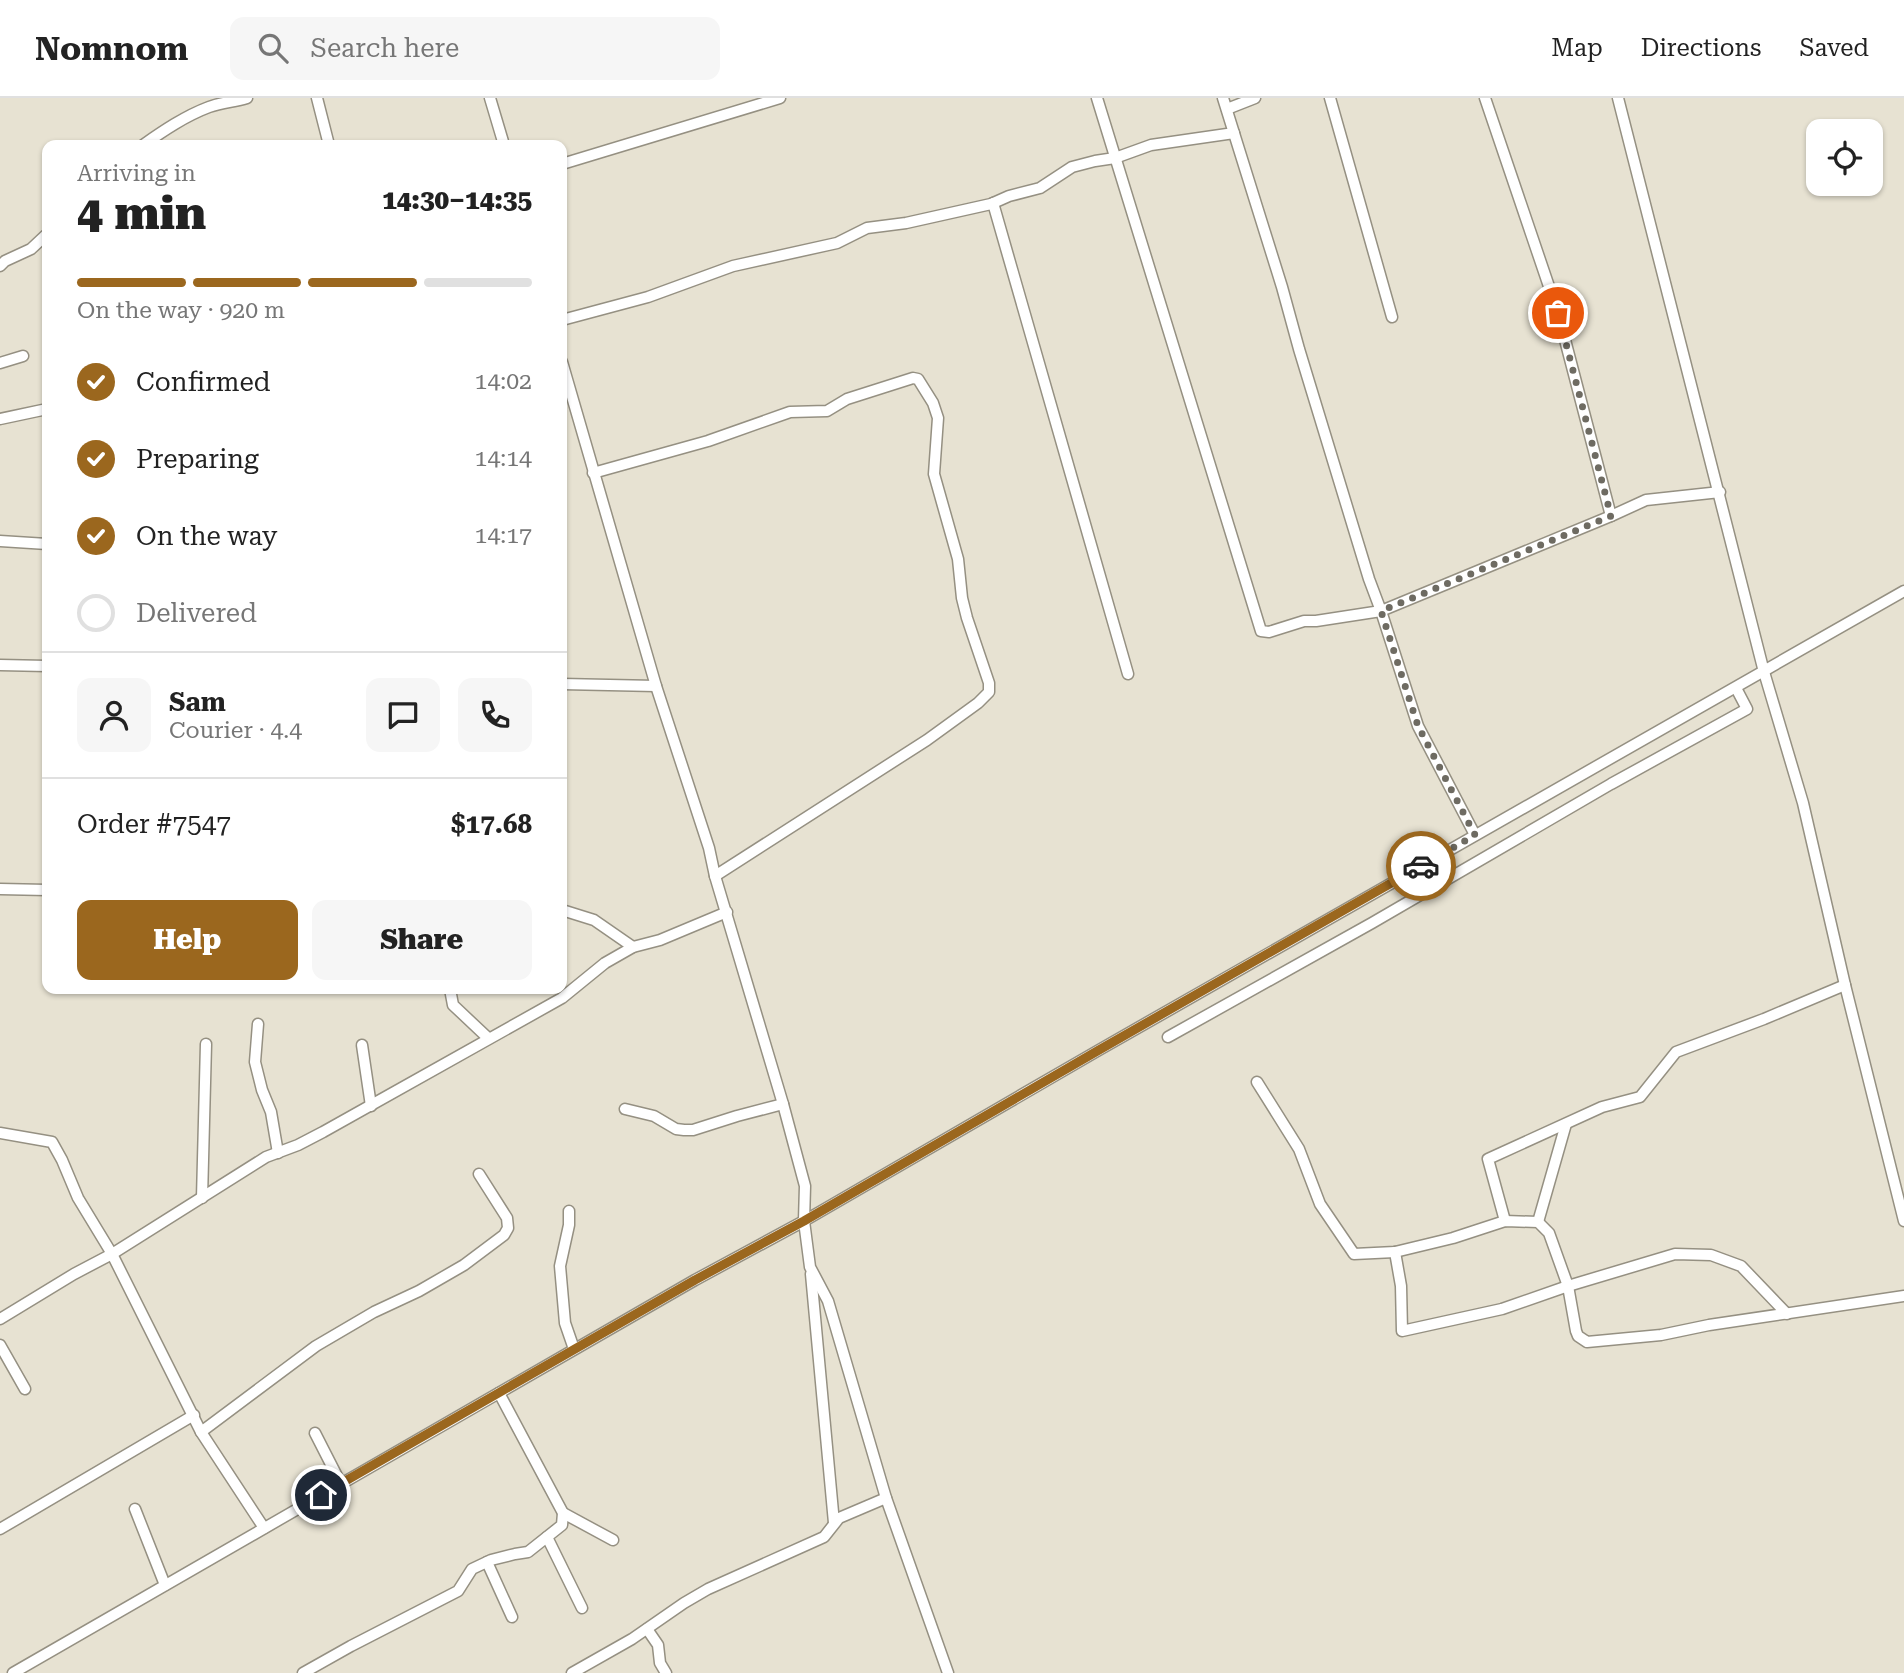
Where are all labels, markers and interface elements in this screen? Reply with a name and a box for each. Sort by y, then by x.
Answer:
search box [230,17,720,80]
text: Nomnom [35,29,188,68]
icon: search [254,29,292,67]
text: Search here [310,33,459,63]
text: Map [1551,34,1603,62]
text: Directions [1641,34,1761,62]
text: Saved [1799,34,1869,62]
map controls [1806,119,1883,196]
button: locate [1806,119,1883,196]
text: Arriving in [77,160,196,187]
text: 14:30–14:35 [382,185,532,215]
text: 4 min [77,186,206,240]
pin [1528,283,1588,343]
icon: bag [1539,294,1577,332]
text: On the way · 920 m [77,297,285,324]
icon: check [77,363,115,401]
text: Confirmed [136,367,271,397]
text: 14:02 [475,368,532,395]
icon: check [77,440,115,478]
text: Preparing [136,444,259,474]
text: 14:14 [475,445,532,472]
icon: check [77,517,115,555]
text: On the way [136,521,277,551]
text: 14:17 [475,522,532,549]
text: Delivered [136,598,257,628]
button: person [77,678,151,752]
button: chat [366,678,440,752]
button: phone [458,678,532,752]
text: Sam [169,687,226,717]
text: Courier · 4.4 [169,717,302,744]
text: Order #7547 [77,809,231,839]
text: $17.68 [451,809,532,839]
courier [1386,831,1456,901]
icon: car [1402,847,1440,885]
button: Help [77,900,298,980]
button: Share [312,900,532,980]
pin [291,1465,351,1525]
icon: home [302,1476,340,1514]

